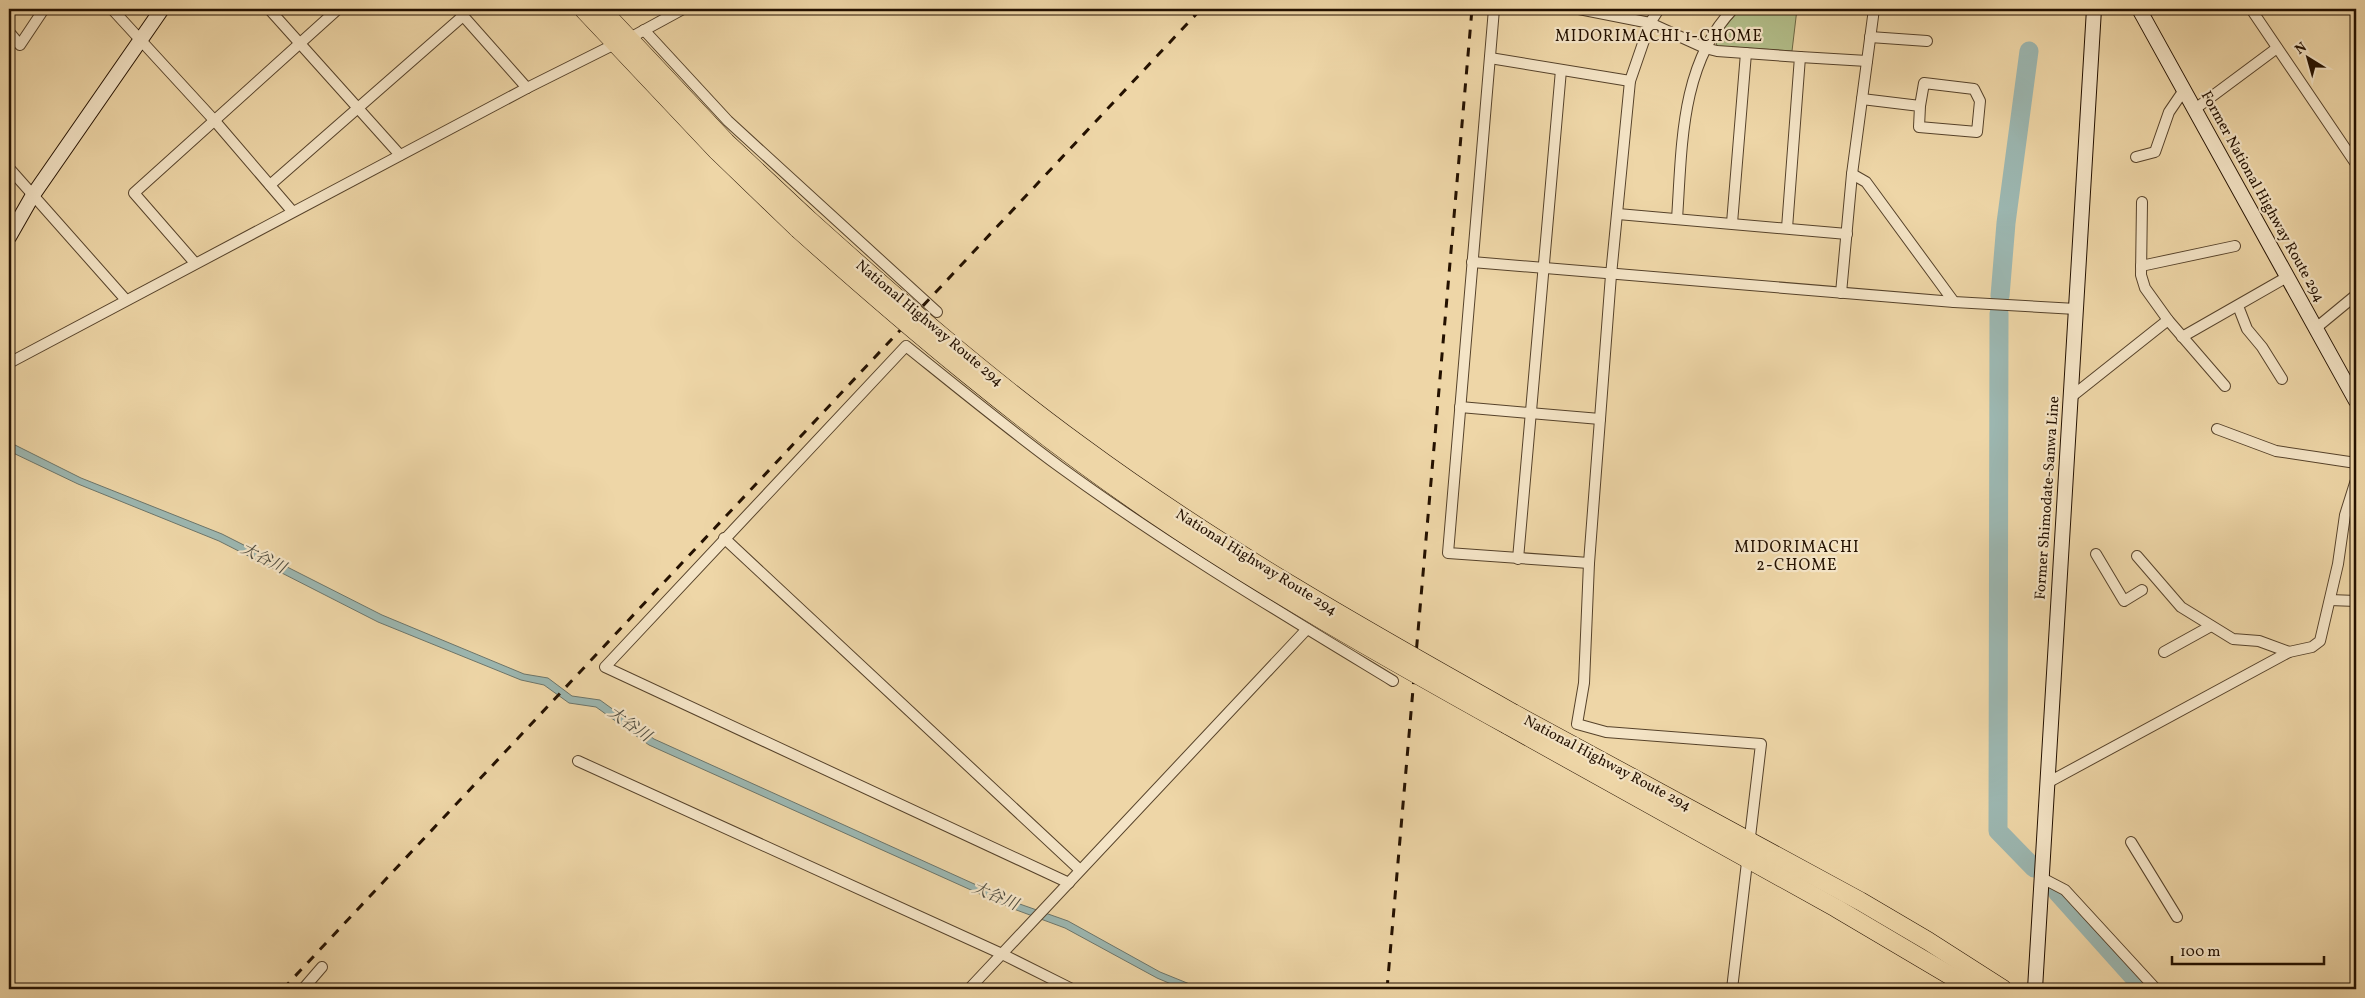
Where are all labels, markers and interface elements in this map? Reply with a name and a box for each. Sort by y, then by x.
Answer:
district label: MIDORIMACHI 1-CHOME [1555,26,1763,48]
north arrow [2282,32,2332,82]
text: N [2291,38,2311,59]
street label: Former National Highway Route 294 [2195,88,2329,306]
street label: National Highway Route 294 [851,256,1007,392]
street label: Former Shimodate-Sanwa Line [2030,396,2066,600]
street label: National Highway Route 294 [1171,505,1341,621]
district label: MIDORIMACHI 2-CHOME [1734,537,1860,577]
water label: 大谷川 [237,538,291,581]
water label: 大谷川 [603,702,657,749]
street label: National Highway Route 294 [1519,711,1695,817]
water label: 大谷川 [969,877,1023,917]
scale bar [2172,933,2325,965]
text: 100 m [2180,942,2220,963]

